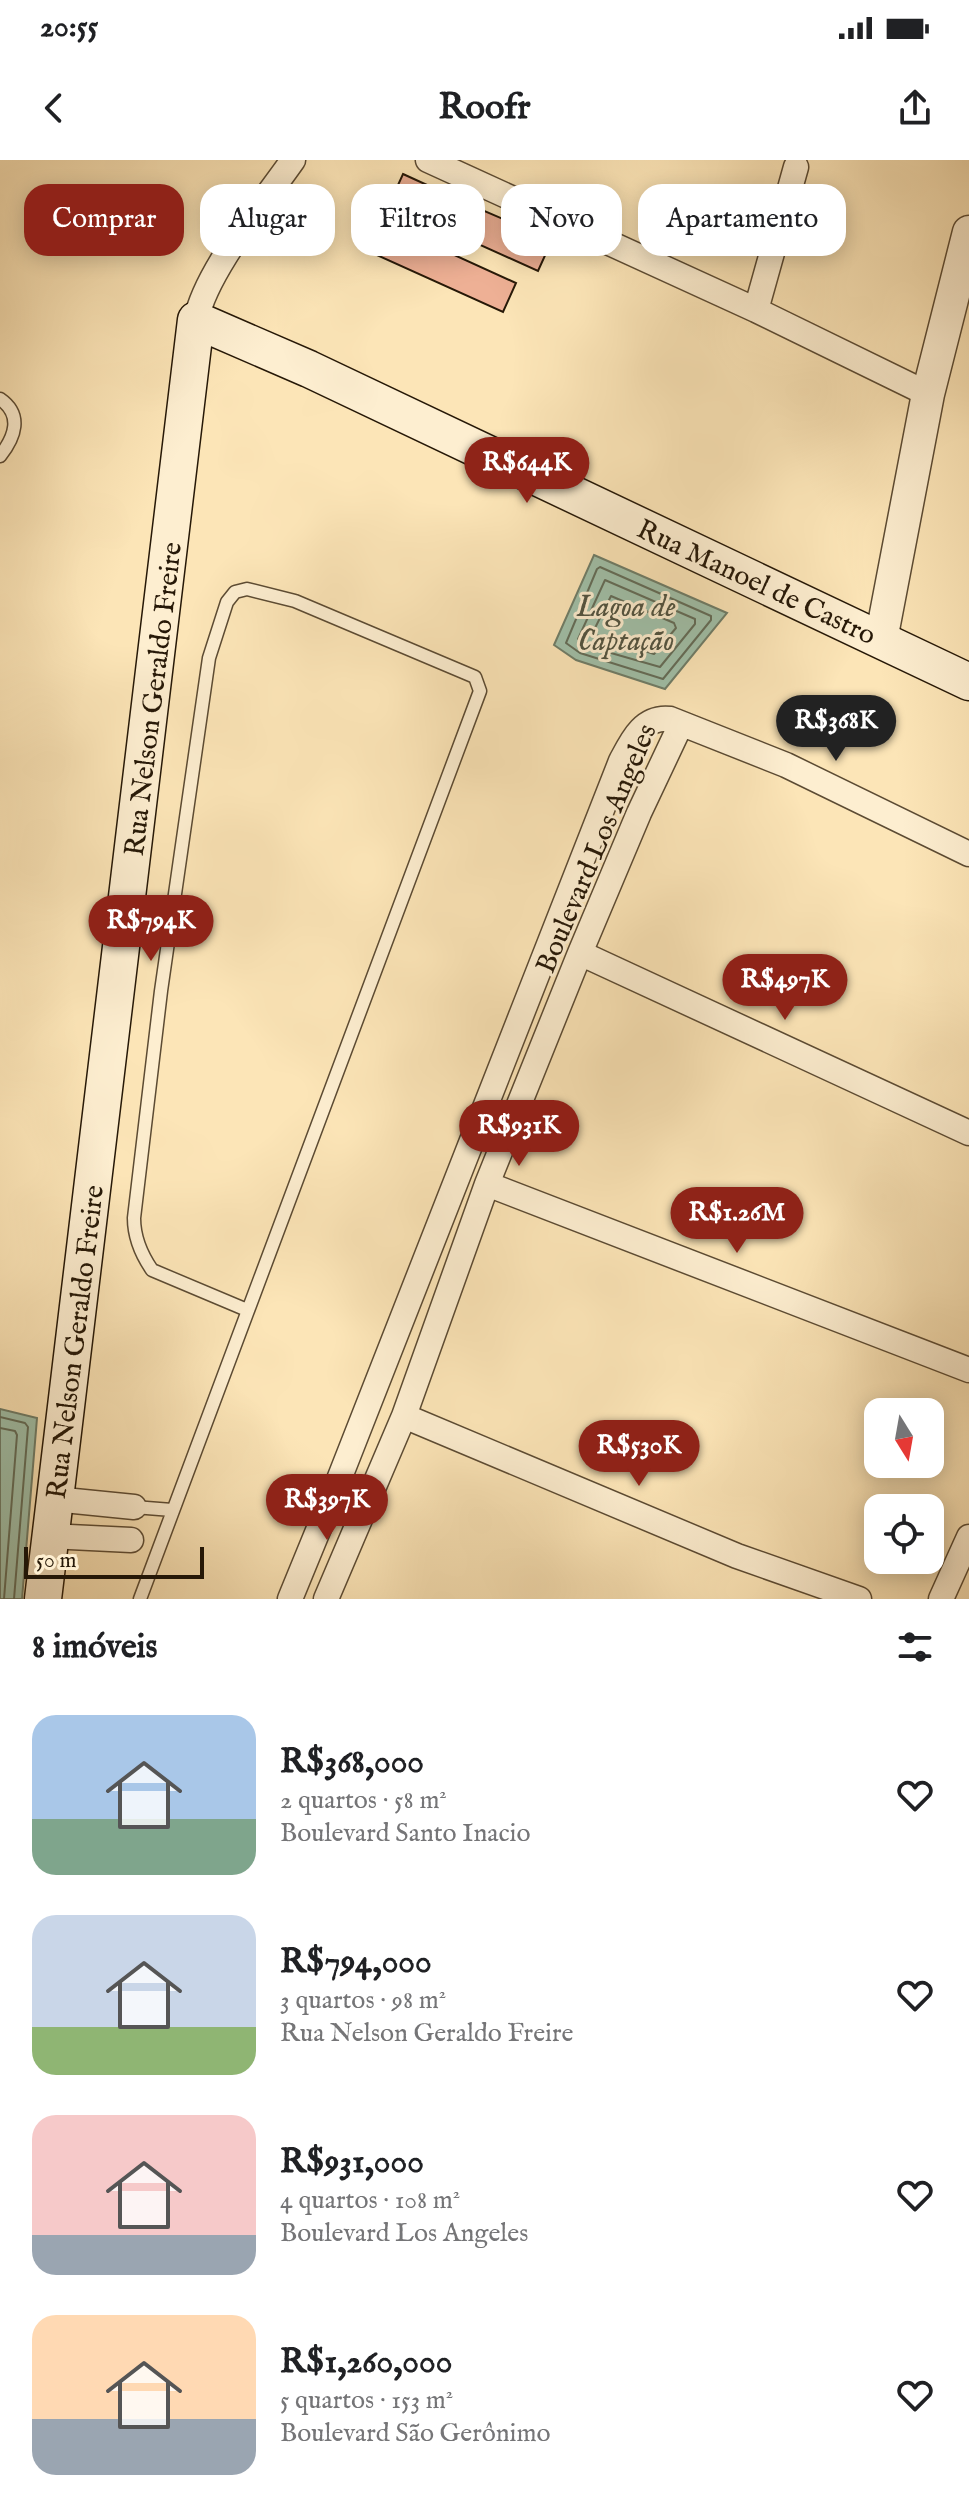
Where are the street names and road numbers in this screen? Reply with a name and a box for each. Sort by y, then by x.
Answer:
street label: Rua Manoel de Castro [631,513,881,654]
street label: Rua Nelson Geraldo Freire [118,540,191,858]
street label: Boulevard Los Angeles [529,719,666,979]
street label: Rua Nelson Geraldo Freire [40,1183,113,1501]

